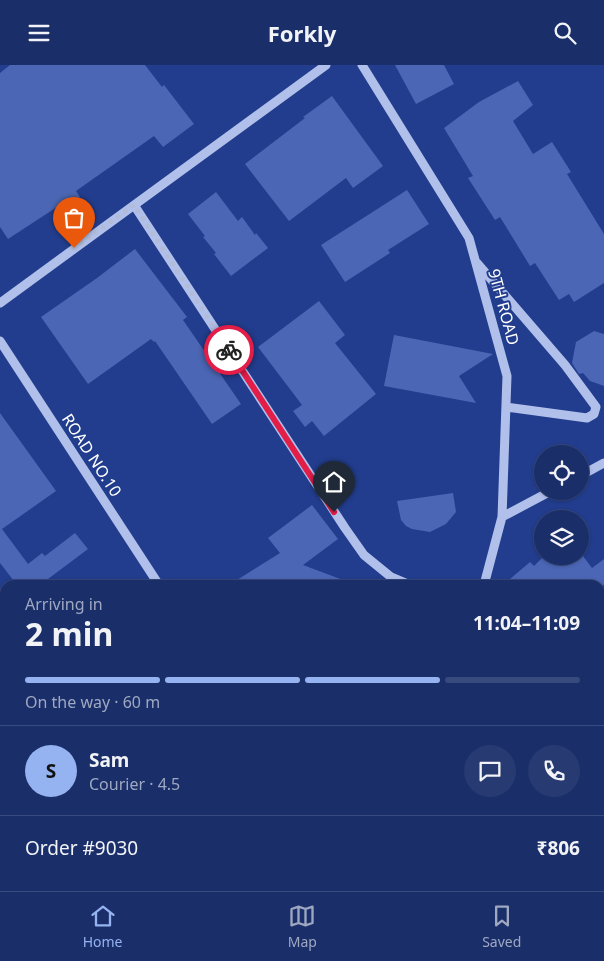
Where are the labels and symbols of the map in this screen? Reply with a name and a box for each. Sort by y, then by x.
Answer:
pin [53,197,95,248]
street label: 9TH ROAD [483,266,525,348]
courier [204,325,254,375]
street label: ROAD NO.10 [57,409,127,501]
pin [313,461,355,512]

